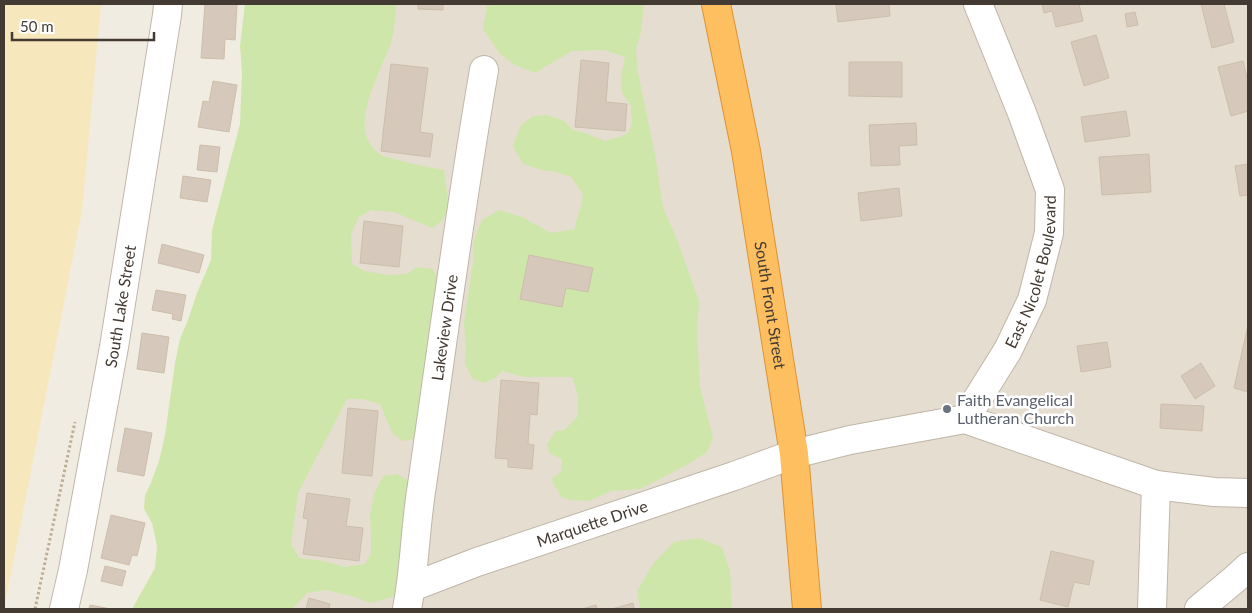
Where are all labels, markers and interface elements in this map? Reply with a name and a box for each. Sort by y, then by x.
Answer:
scale bar [12,10,155,42]
text: 50 m [20,17,54,35]
street label: East Nicolet Boulevard [1000,195,1059,351]
street label: South Front Street [751,240,790,371]
street label: South Lake Street [100,243,139,369]
street label: Lakeview Drive [427,273,461,382]
place label: Faith Evangelical Lutheran Church [957,390,1074,427]
marker: Faith Evangelical Lutheran Church [941,403,953,415]
street label: Marquette Drive [534,496,650,550]

